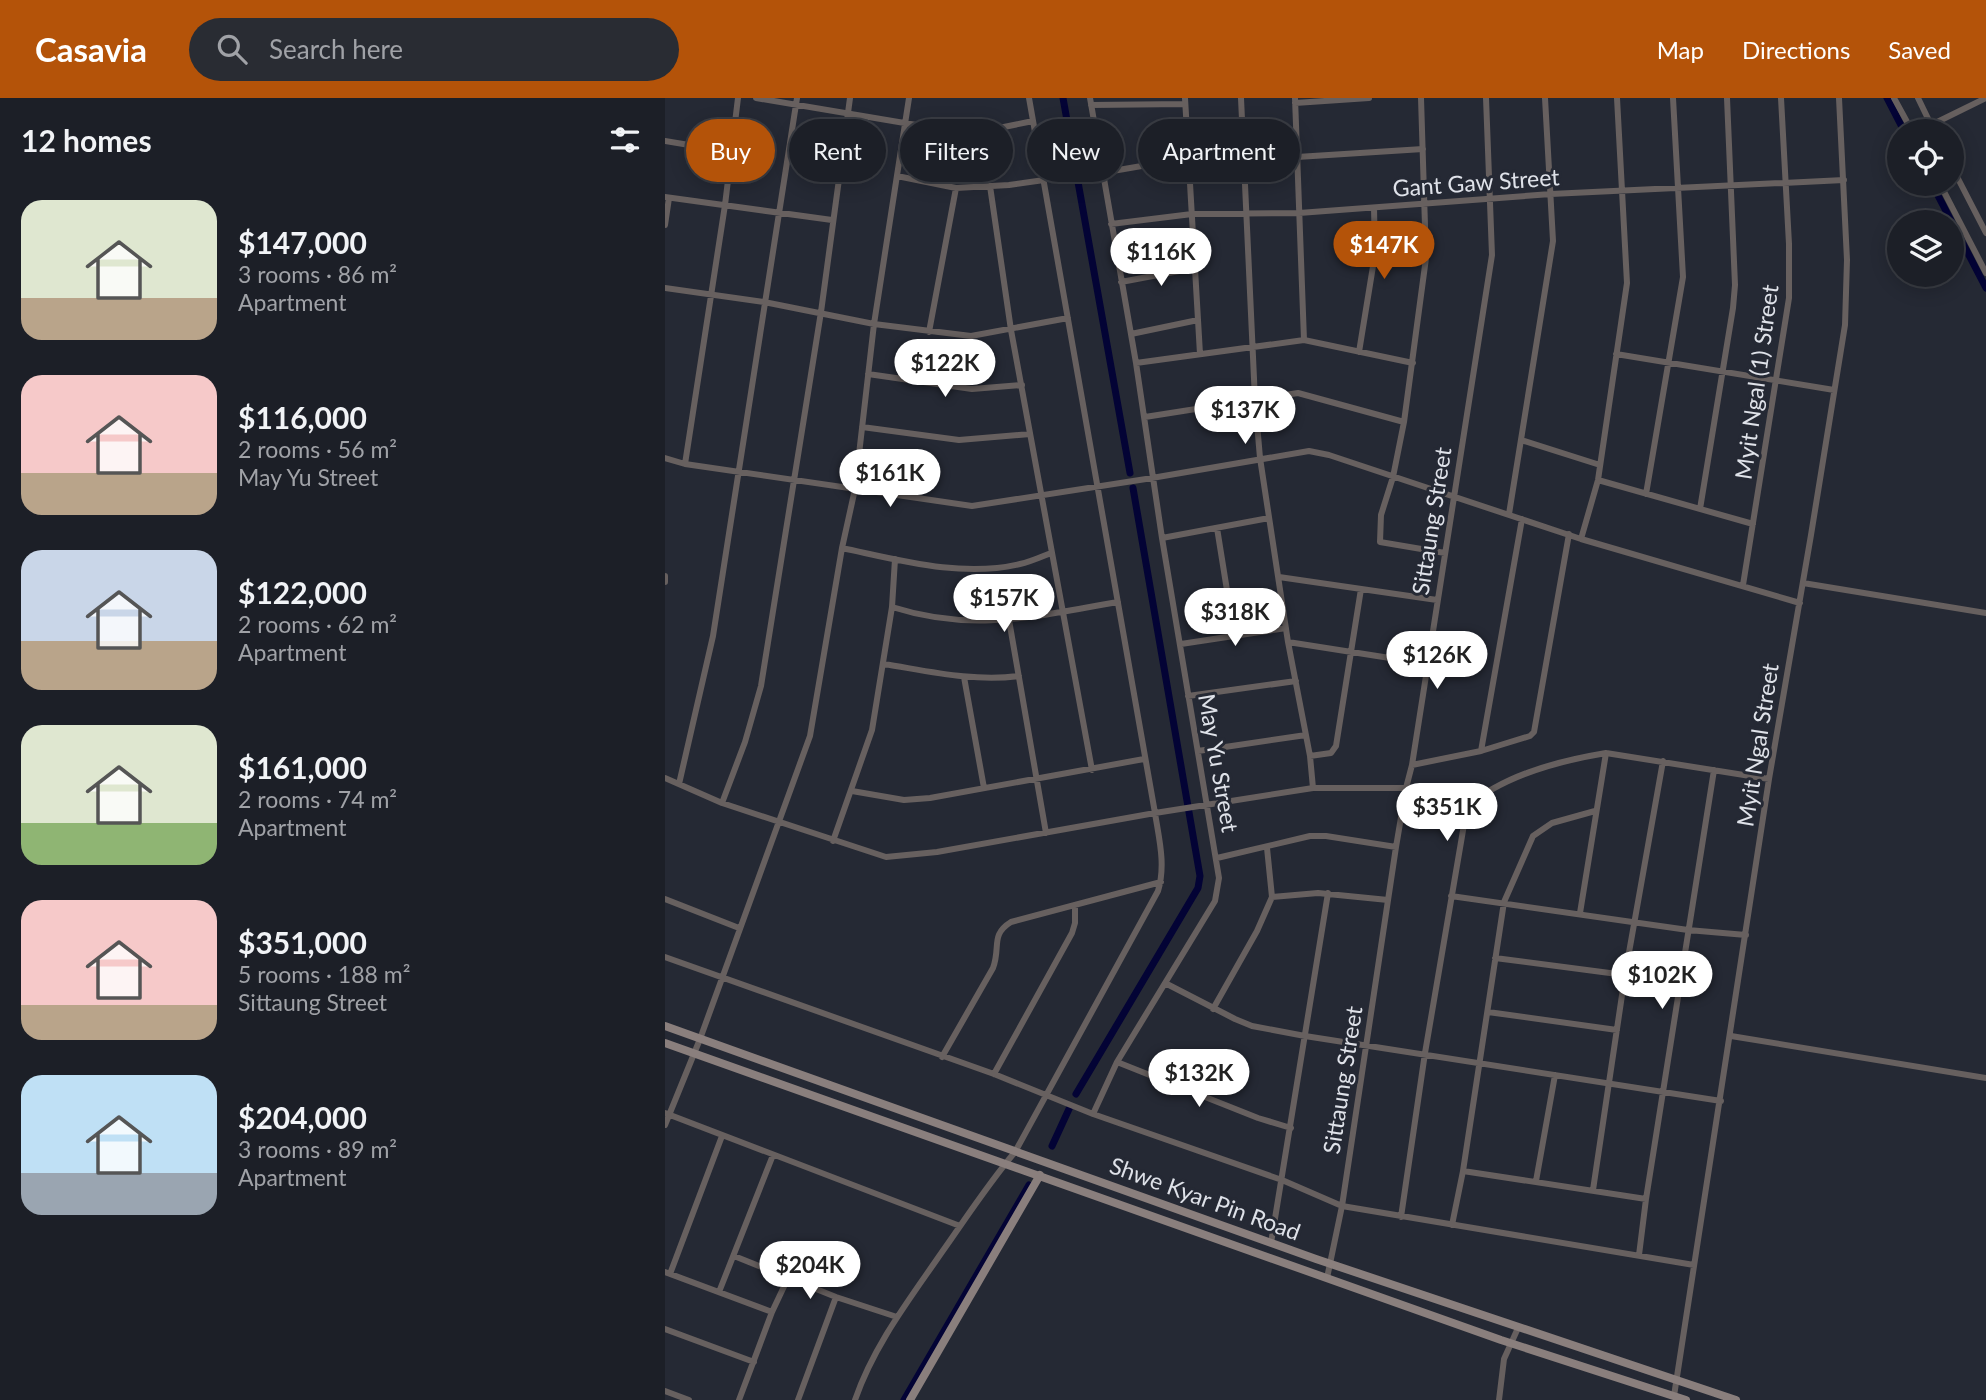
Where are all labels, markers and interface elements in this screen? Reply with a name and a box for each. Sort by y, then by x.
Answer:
search box [189,18,679,81]
text: Casavia [35,29,147,69]
icon: search [213,30,251,68]
text: Search here [269,33,403,65]
text: Map [1657,35,1704,64]
text: Directions [1742,35,1850,64]
text: Saved [1888,35,1951,64]
chip: Buy [686,119,775,182]
chip: Rent [789,119,886,182]
chip: Filters [900,119,1013,182]
chip: New [1027,119,1124,182]
chip: Apartment [1138,119,1300,182]
map controls [1887,119,1964,287]
button: locate [1887,119,1964,196]
icon: filters [606,121,644,159]
text: 12 homes [21,122,152,158]
street label: Gant Gaw Street [1392,162,1561,202]
button: layers [1887,210,1964,287]
pin: $147K [1335,222,1433,281]
text: $147,000 [238,224,367,260]
icon: home [77,228,161,312]
pin: $116K [1112,228,1210,288]
text: $147K [1349,230,1419,258]
text: $116K [1126,237,1196,265]
text: 3 rooms · 86 m² [238,260,397,288]
street label: Myit Ngal (1) Street [1728,282,1784,481]
text: Apartment [238,288,346,316]
pin: $122K [896,340,994,399]
text: $122K [910,348,980,376]
pin: $137K [1196,386,1294,446]
text: $137K [1210,395,1280,423]
text: $116,000 [238,399,367,435]
icon: home [77,403,161,487]
text: 2 rooms · 56 m² [238,435,397,463]
street label: Sittaung Street [1406,444,1457,597]
pin: $161K [841,450,939,509]
text: $161K [855,458,925,486]
text: May Yu Street [238,463,378,491]
text: $122,000 [238,574,367,610]
pin: $157K [955,574,1053,634]
icon: home [77,578,161,662]
text: $157K [969,583,1039,611]
pin: $318K [1186,588,1284,648]
text: $318K [1200,597,1270,625]
text: 2 rooms · 62 m² [238,610,397,638]
pin: $126K [1388,632,1486,691]
text: Apartment [238,638,346,666]
text: $126K [1402,640,1472,668]
street label: Myit Ngal Street [1730,660,1784,829]
street label: May Yu Street [1193,691,1245,835]
text: $161,000 [238,749,367,785]
icon: home [77,753,161,837]
pin: $351K [1398,784,1496,843]
text: 2 rooms · 74 m² [238,785,397,813]
text: $351K [1412,792,1482,820]
text: Apartment [238,813,346,841]
text: $351,000 [238,924,367,960]
icon: home [77,928,161,1012]
pin: $102K [1613,951,1711,1011]
text: 5 rooms · 188 m² [238,960,410,988]
text: $102K [1627,960,1697,988]
text: Sittaung Street [238,988,387,1016]
street label: Sittaung Street [1317,1003,1368,1156]
pin: $132K [1150,1049,1248,1109]
text: $132K [1164,1058,1234,1086]
text: $204,000 [238,1099,367,1135]
icon: home [77,1103,161,1187]
text: 3 rooms · 89 m² [238,1135,397,1163]
street label: Shwe Kyar Pin Road [1106,1151,1305,1246]
text: Apartment [238,1163,346,1191]
pin: $204K [761,1242,859,1301]
text: $204K [775,1250,845,1278]

